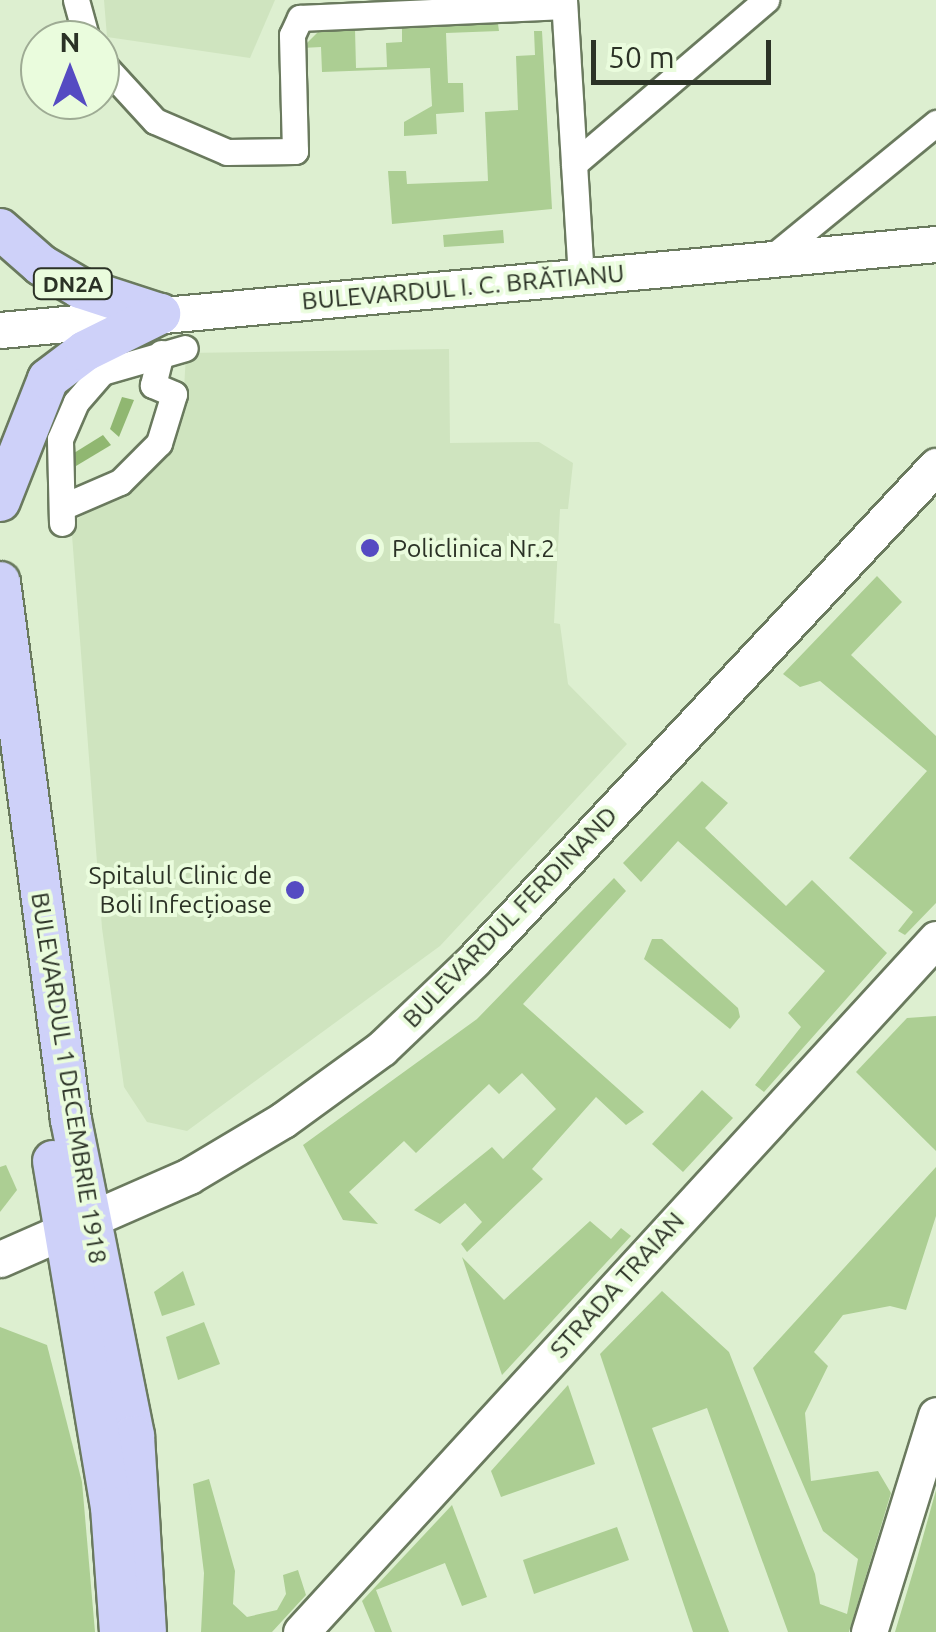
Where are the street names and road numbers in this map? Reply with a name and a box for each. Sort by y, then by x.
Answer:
street label: BULEVARDUL I. C. BRĂTIANU [300,258,626,316]
road number: DN2A [30,267,116,301]
street label: BULEVARDUL FERDINAND [396,800,624,1034]
street label: BULEVARDUL 1 DECEMBRIE 1918 [25,890,113,1266]
street label: STRADA TRAIAN [544,1206,690,1364]

